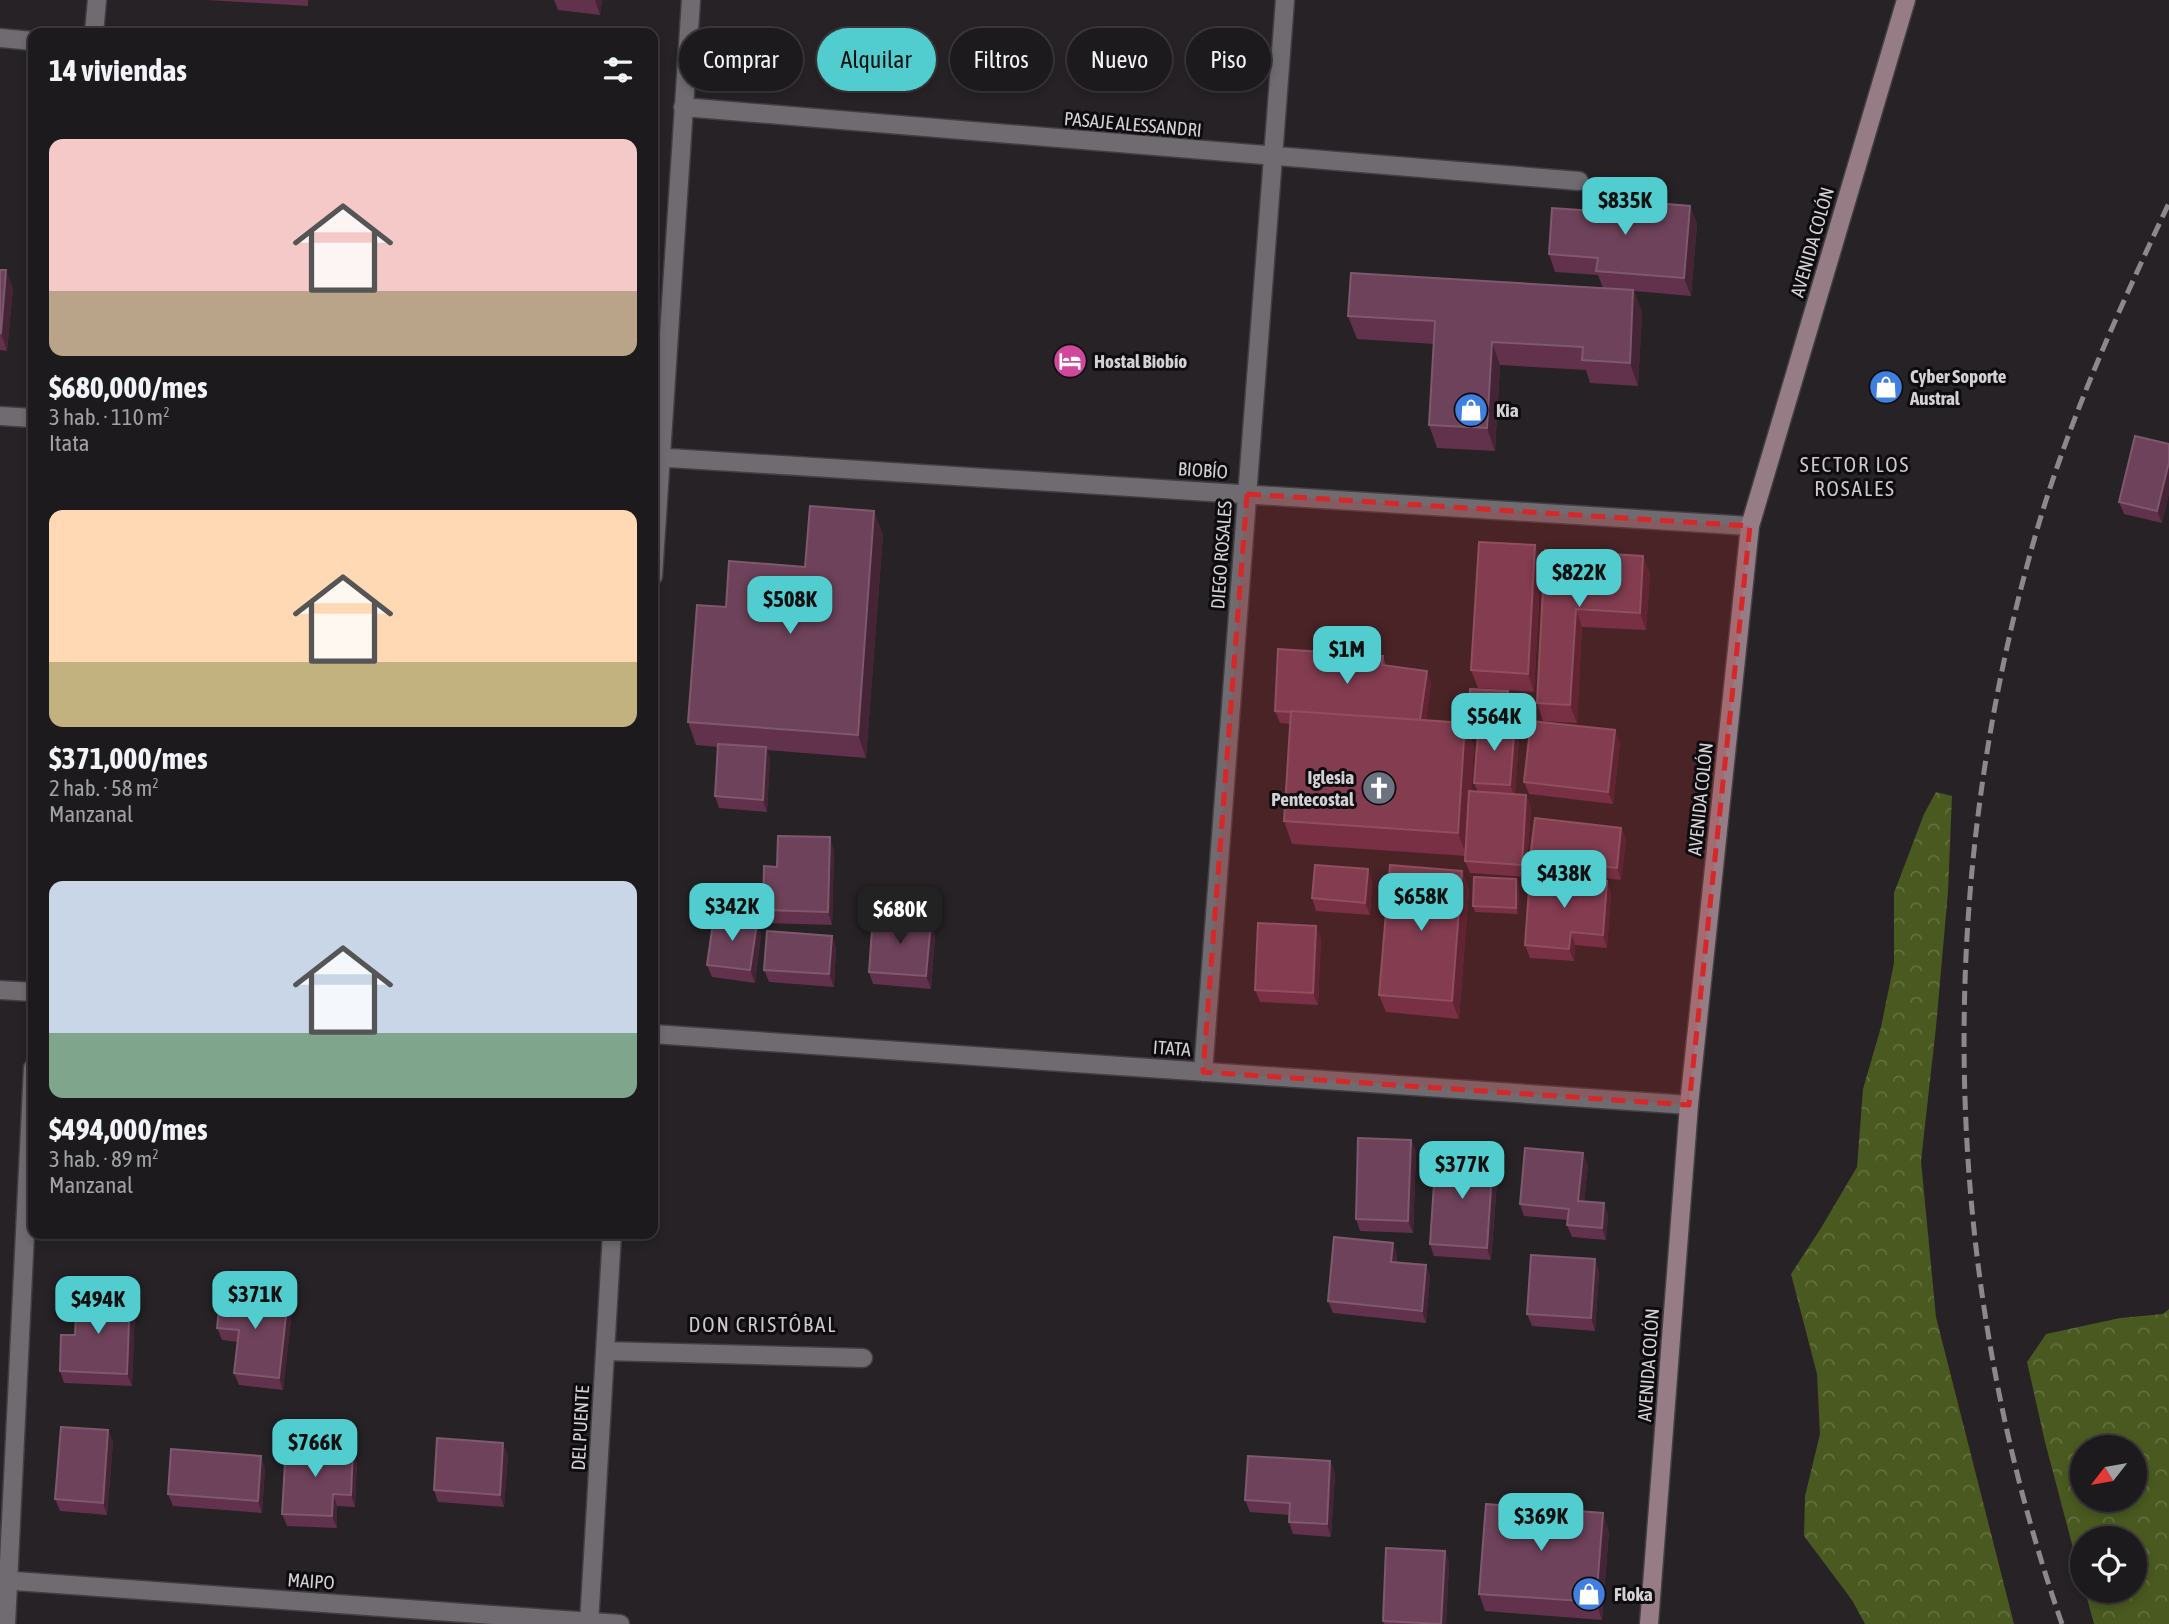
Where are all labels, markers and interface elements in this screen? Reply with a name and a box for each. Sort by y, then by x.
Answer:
chip: Comprar [679,28,803,91]
chip: Alquilar [817,28,936,91]
chip: Filtros [950,28,1053,91]
chip: Nuevo [1067,28,1172,91]
chip: Piso [1186,28,1271,91]
icon: filters [599,51,637,89]
text: 14 viviendas [49,53,187,87]
street label: PASAJE ALESSANDRI [1063,107,1203,141]
pin: $835K [1576,177,1674,237]
street label: AVENIDA COLÓN [1786,184,1838,300]
icon: home [280,185,406,311]
text: $835K [1598,187,1652,213]
hotel icon: Hostal Biobío [1051,342,1089,380]
place label: Hostal Biobío [1094,350,1187,372]
place label: Cyber Soporte Austral [1909,365,2007,409]
shop icon: Cyber Soporte Austral [1867,368,1905,406]
text: $680,000/mes [49,370,208,404]
shop icon: Kia [1452,391,1490,429]
place label: Kia [1496,399,1519,421]
text: 3 hab. · 110 m² [49,404,170,430]
text: Itata [49,430,90,456]
district label: SECTOR LOS ROSALES [1800,452,1910,500]
street label: BIOBÍO [1177,457,1229,483]
street label: DIEGO ROSALES [1206,500,1236,610]
pin: $822K [1530,550,1628,609]
icon: home [280,556,406,682]
text: $822K [1552,559,1606,585]
pin: $508K [741,576,839,636]
text: $508K [763,586,817,612]
pin: $1M [1313,626,1381,686]
text: $1M [1329,636,1365,662]
pin: $564K [1445,694,1543,753]
text: $564K [1467,703,1521,729]
text: $371,000/mes [49,741,208,775]
street label: AVENIDA COLÓN [1683,741,1717,857]
place label: Iglesia Pentecostal [1271,766,1355,810]
church icon: Iglesia Pentecostal [1360,769,1398,807]
text: 2 hab. · 58 m² [49,775,159,801]
text: Manzanal [49,801,133,827]
pin: $438K [1515,850,1613,910]
text: $438K [1537,860,1591,886]
pin: $658K [1372,874,1470,933]
text: $658K [1394,883,1448,909]
pin: $342K [683,884,781,943]
pin: $680K [851,886,949,946]
text: $342K [705,893,759,919]
text: $680K [873,896,927,922]
icon: home [280,927,406,1053]
street label: ITATA [1152,1036,1192,1060]
text: $494,000/mes [49,1112,208,1146]
pin: $377K [1413,1142,1511,1201]
text: 3 hab. · 89 m² [49,1146,159,1172]
text: $377K [1435,1151,1489,1177]
text: Manzanal [49,1172,133,1198]
pin: $371K [206,1272,304,1331]
pin: $494K [49,1276,147,1336]
text: $371K [228,1281,282,1307]
text: $494K [71,1286,125,1312]
street label: AVENIDA COLÓN [1633,1308,1663,1422]
district label: DON CRISTÓBAL [689,1312,837,1336]
street label: DEL PUENTE [567,1385,593,1471]
pin: $766K [266,1420,364,1479]
text: $766K [288,1429,342,1455]
north arrow [2070,1435,2147,1512]
map controls [2070,1435,2147,1603]
pin: $369K [1492,1494,1590,1553]
text: $369K [1514,1503,1568,1529]
button: locate [2070,1526,2147,1603]
street label: MAIPO [287,1568,335,1594]
shop icon: Floka [1570,1575,1608,1613]
place label: Floka [1614,1583,1653,1605]

